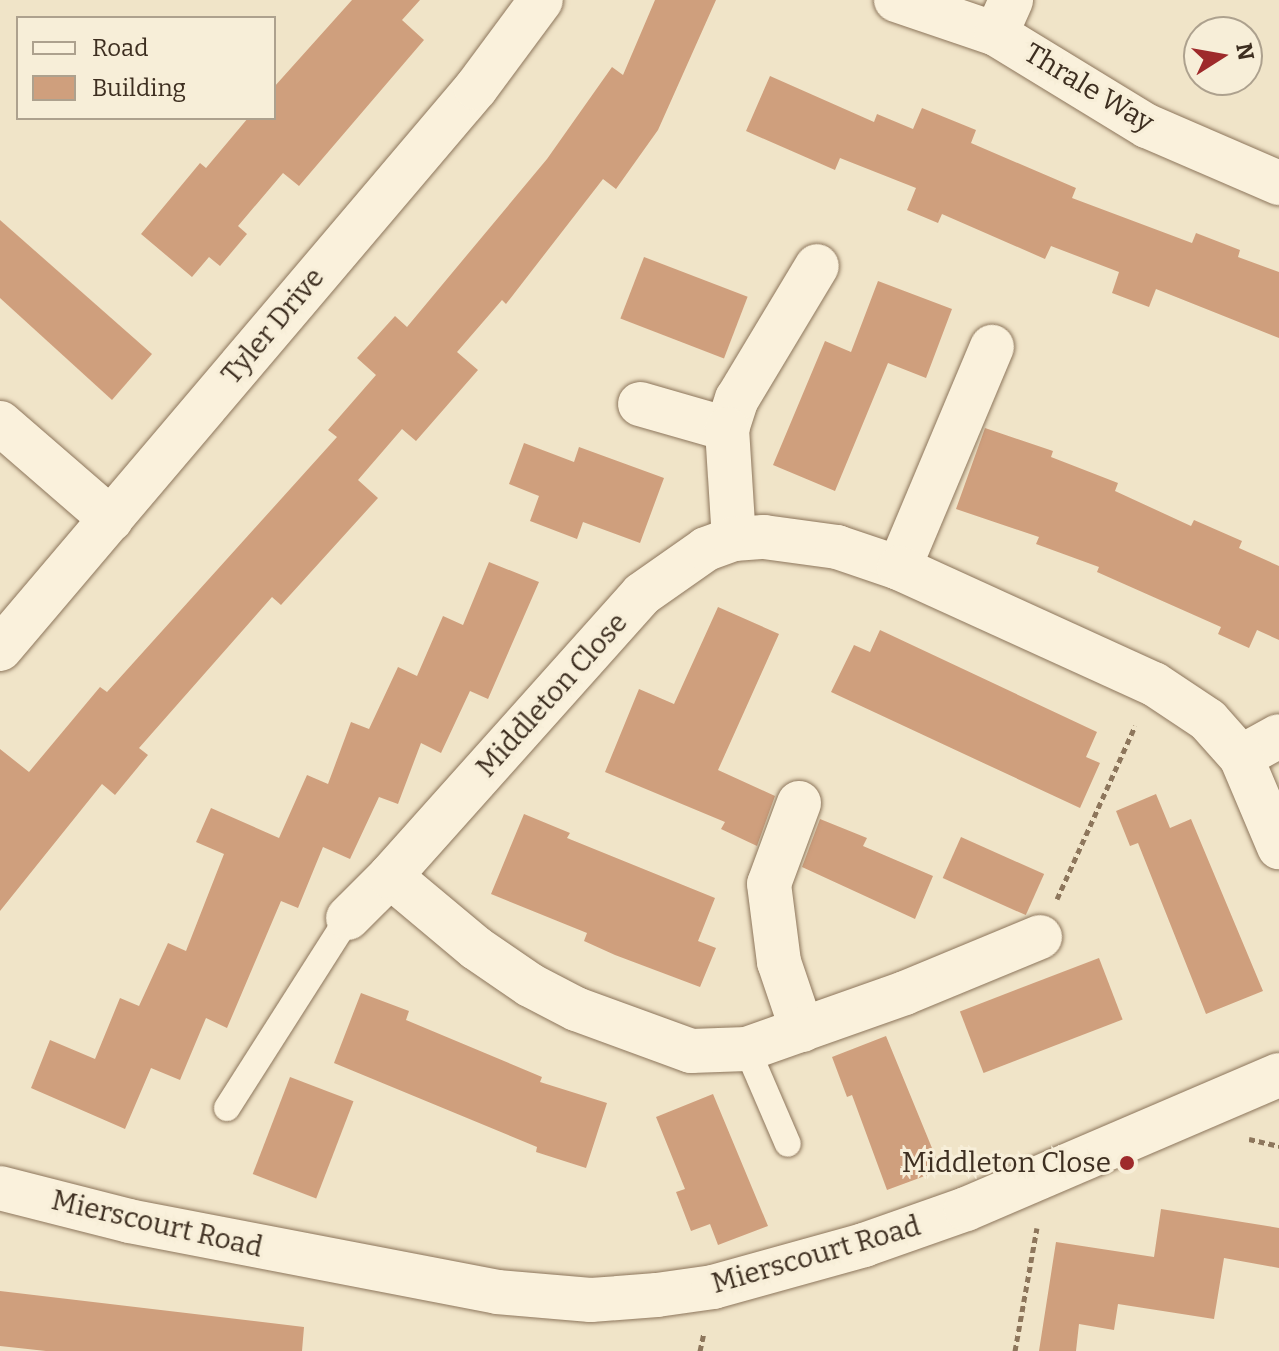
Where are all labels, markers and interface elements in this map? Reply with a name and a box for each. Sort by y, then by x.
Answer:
legend [16,16,276,120]
north arrow [1183,16,1263,96]
text: Road [92,34,148,62]
street label: Thrale Way [1018,36,1160,140]
text: N [1230,41,1260,63]
text: Building [92,74,186,102]
street label: Tyler Drive [215,261,331,391]
street label: Middleton Close [470,606,634,784]
place label: Middleton Close [902,1146,1111,1180]
marker: Middleton Close [1118,1154,1136,1172]
street label: Mierscourt Road [48,1183,266,1265]
street label: Mierscourt Road [708,1209,924,1301]

